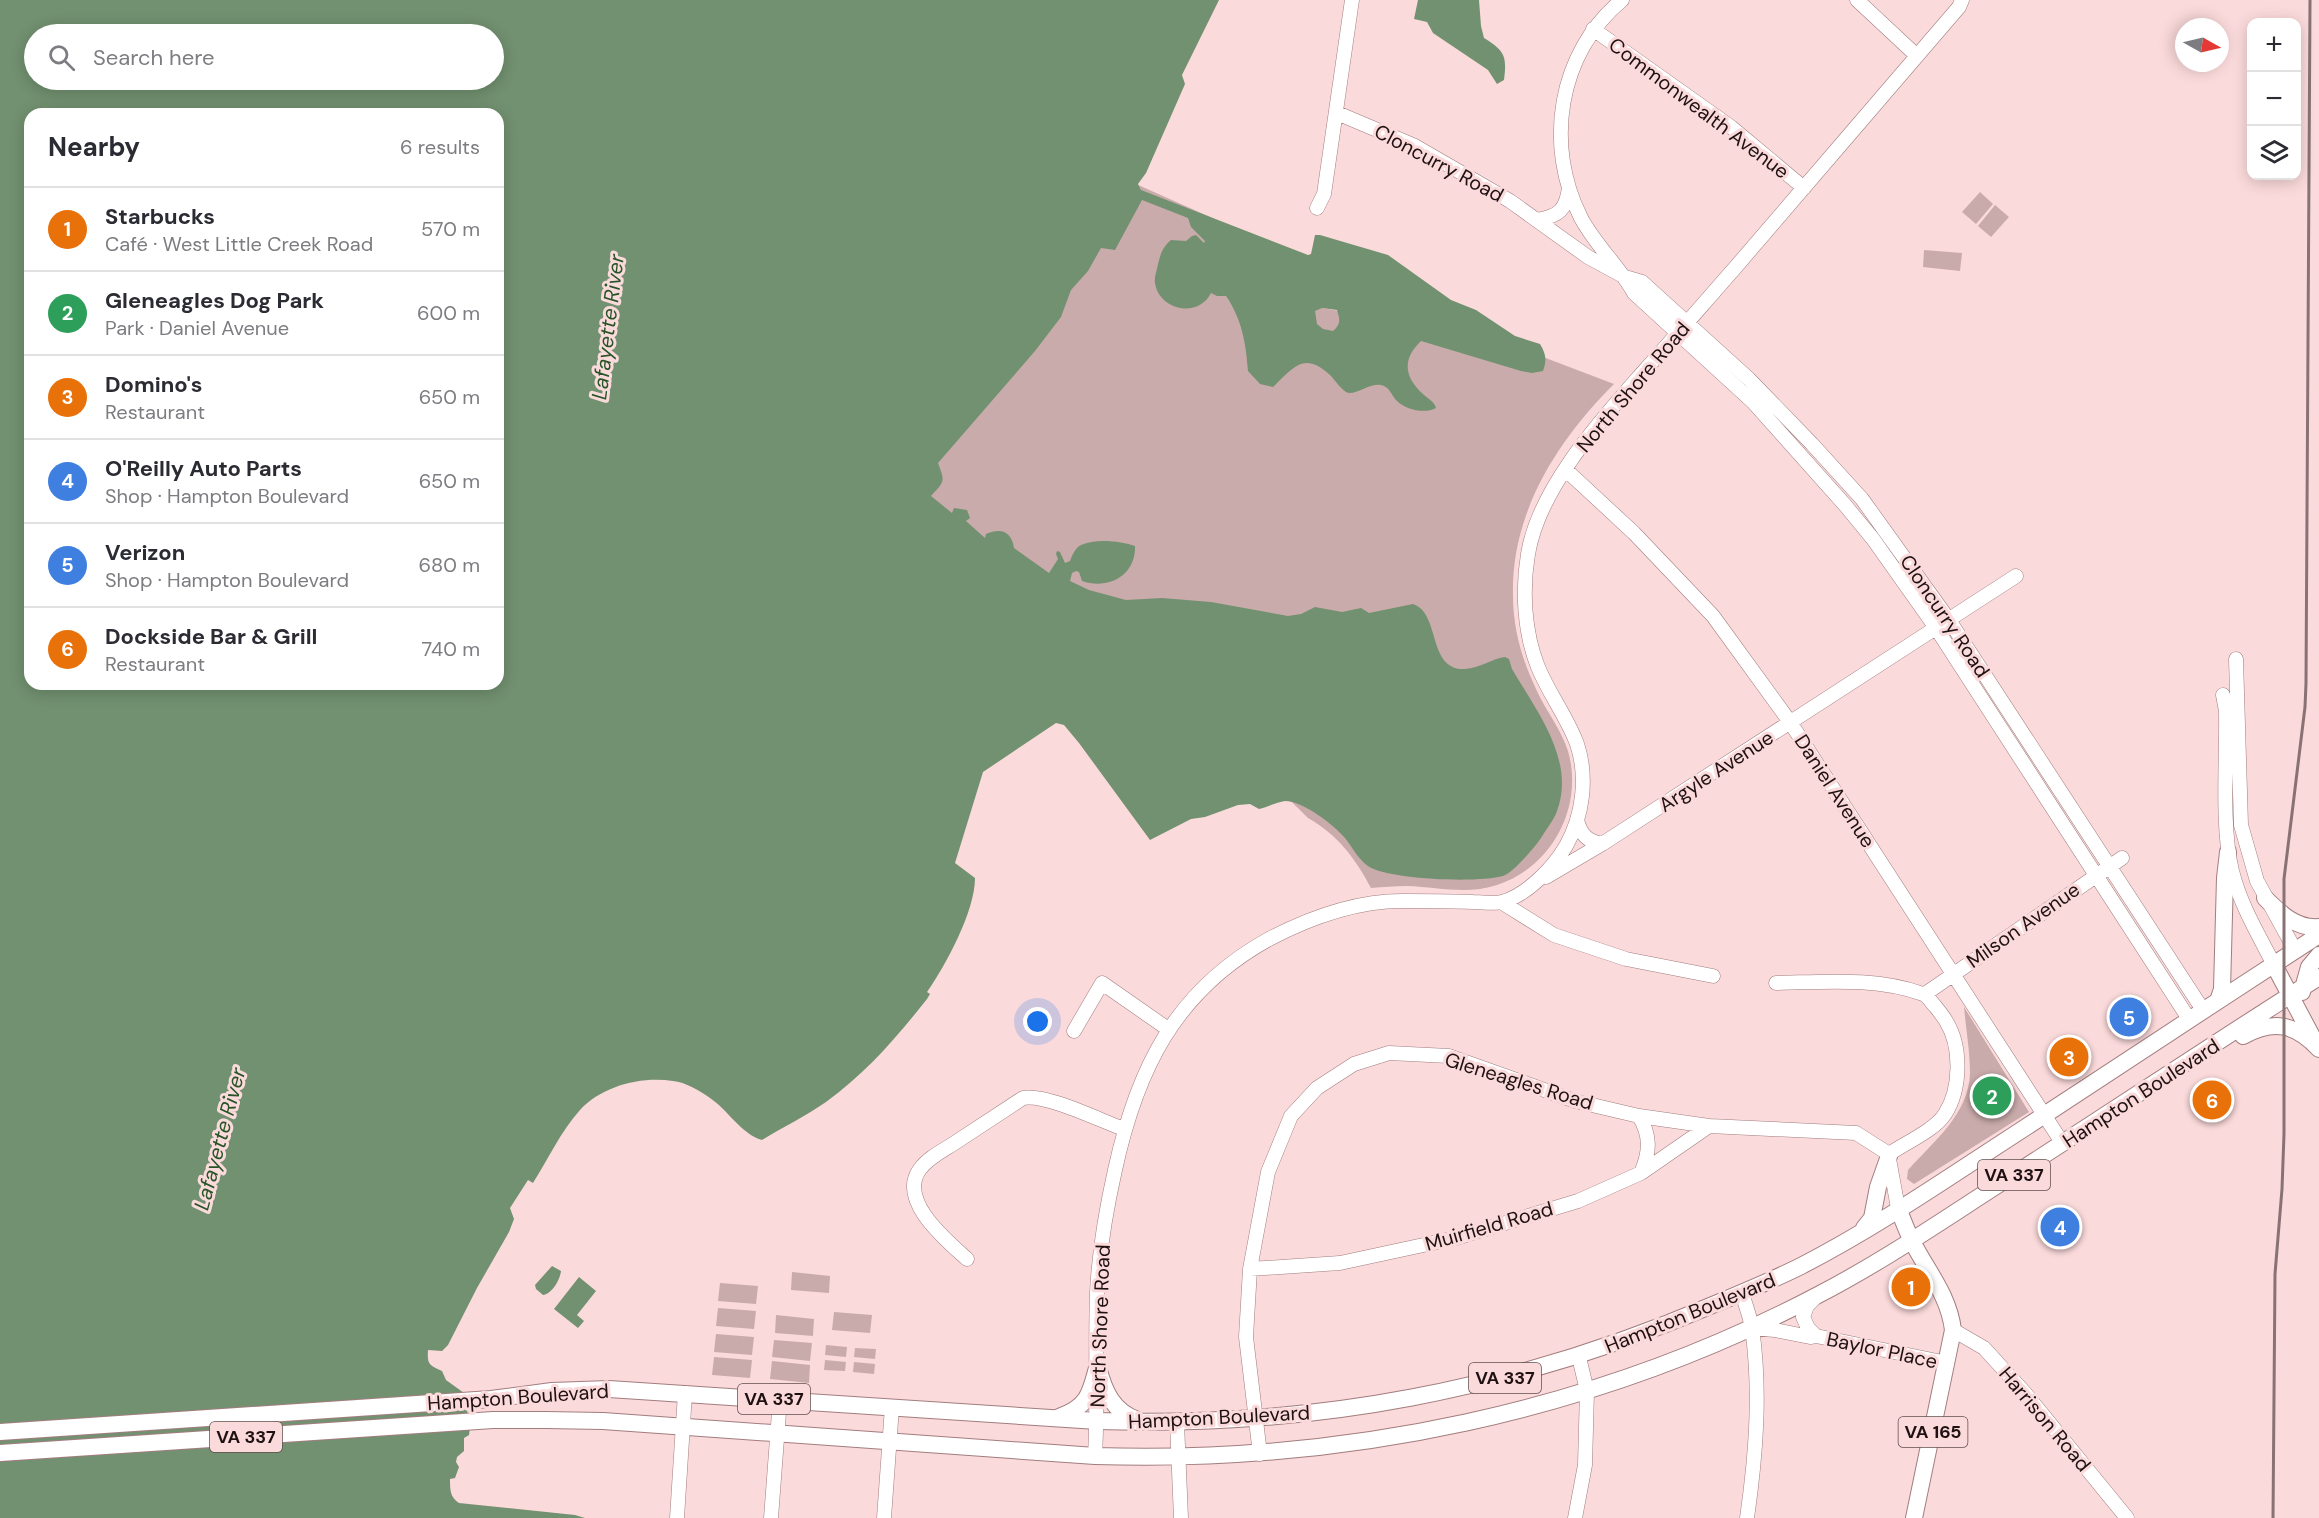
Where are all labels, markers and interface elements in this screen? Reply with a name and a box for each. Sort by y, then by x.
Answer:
north arrow [2175,18,2229,72]
map controls [2247,18,2301,180]
button: + [2247,18,2301,72]
search box [24,24,504,90]
street label: Commonwealth Avenue [1604,32,1794,184]
icon: search [45,41,78,74]
text: Search here [93,43,214,72]
button: − [2247,72,2301,126]
street label: Cloncurry Road [1370,118,1508,208]
button: layers [2247,126,2301,180]
text: Nearby [48,130,140,164]
text: 6 results [400,134,480,160]
text: Starbucks [105,202,215,231]
text: 1 [64,216,71,242]
text: 570 m [421,216,480,242]
text: Café · West Little Creek Road [105,231,373,257]
water label: Lafayette River [585,252,631,401]
text: Gleneagles Dog Park [105,286,324,315]
text: 2 [62,300,73,326]
text: 600 m [417,300,480,326]
text: Park · Daniel Avenue [105,315,289,341]
street label: North Shore Road [1571,316,1695,458]
text: Domino's [105,370,203,399]
text: 3 [61,384,74,410]
text: 650 m [419,384,480,410]
text: Restaurant [105,399,205,425]
text: O'Reilly Auto Parts [105,454,302,483]
text: 4 [61,468,74,494]
text: 650 m [419,468,480,494]
text: Shop · Hampton Boulevard [105,483,349,509]
text: Verizon [105,538,185,567]
street label: Cloncurry Road [1894,550,1996,682]
text: 5 [61,552,74,578]
text: 680 m [418,552,480,578]
text: Shop · Hampton Boulevard [105,567,349,593]
text: Dockside Bar & Grill [105,622,317,651]
text: 6 [61,636,74,662]
text: 740 m [422,636,480,662]
text: Restaurant [105,651,205,677]
street label: Argyle Avenue [1654,724,1778,818]
street label: Daniel Avenue [1789,729,1881,853]
street label: Milson Avenue [1961,876,2085,974]
pin: 5 [2110,994,2148,1040]
your location [1023,1007,1052,1036]
street label: Hampton Boulevard [2058,1033,2224,1153]
pin: 3 [2050,1034,2088,1080]
street label: Gleneagles Road [1442,1046,1596,1116]
water label: Lafayette River [188,1064,253,1213]
pin: 2 [1972,1074,2012,1118]
pin: 6 [2192,1078,2232,1122]
road number: VA 337 [1978,1160,2050,1190]
street label: Muirfield Road [1422,1195,1556,1257]
pin: 4 [2040,1204,2080,1250]
street label: North Shore Road [1084,1244,1116,1408]
pin: 1 [1892,1264,1930,1310]
street label: Hampton Boulevard [1601,1267,1779,1359]
street label: Baylor Place [1824,1326,1940,1374]
street label: Harrison Road [1993,1361,2097,1477]
road number: VA 337 [1469,1363,1541,1393]
street label: Hampton Boulevard [426,1378,610,1416]
road number: VA 337 [738,1384,810,1414]
street label: Hampton Boulevard [1127,1399,1311,1435]
road number: VA 165 [1898,1417,1968,1447]
road number: VA 337 [210,1422,282,1452]

